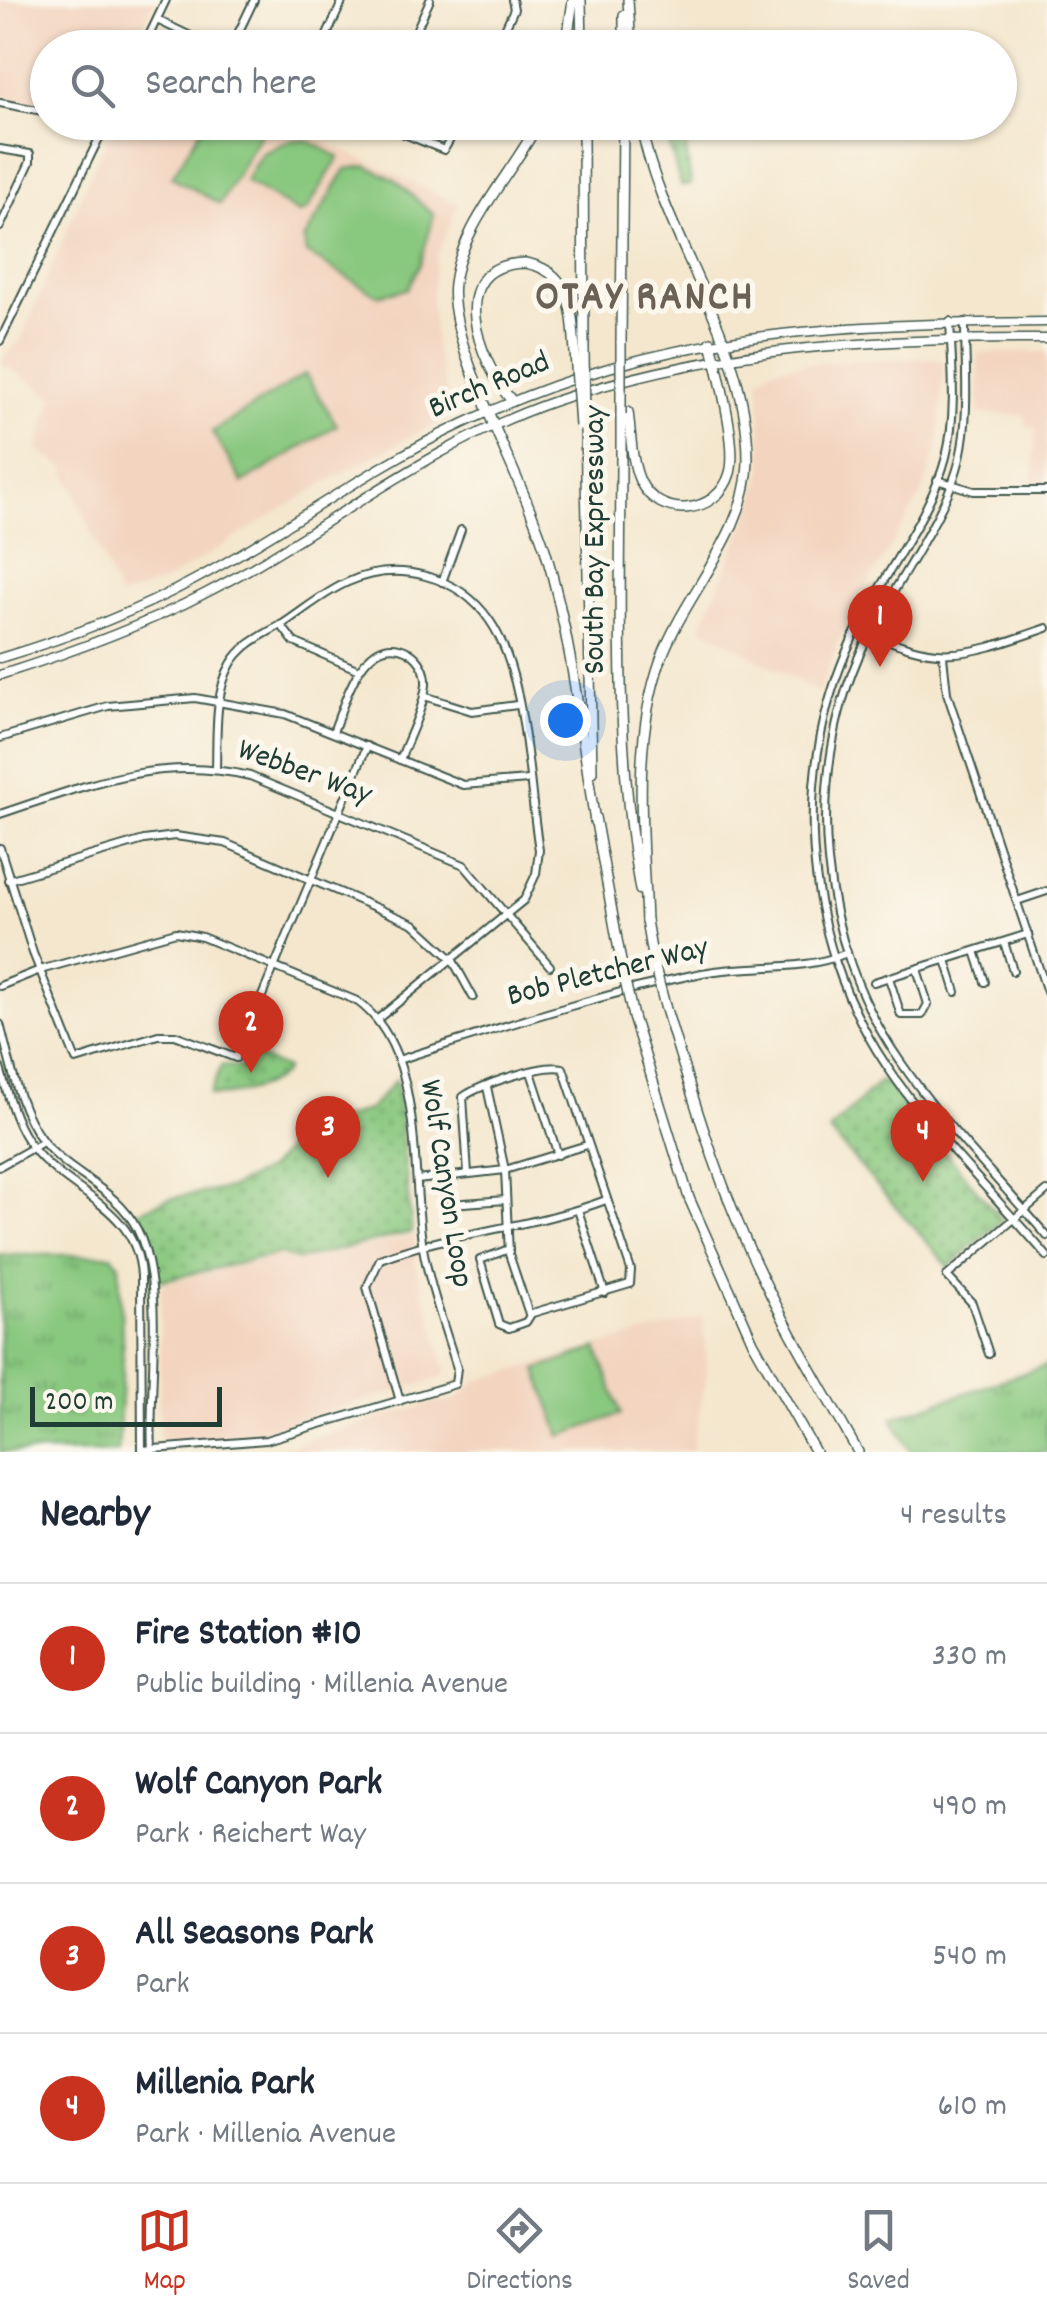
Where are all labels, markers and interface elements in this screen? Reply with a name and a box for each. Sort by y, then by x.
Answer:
search box [30,30,1017,140]
icon: search [65,58,120,113]
text: Search here [145,58,317,113]
district label: OTAY RANCH [535,270,755,330]
street label: Birch Road [422,341,558,433]
street label: South Bay Expressway [574,404,620,675]
pin: 1 [848,584,912,667]
your location [540,695,591,746]
street label: Webber Way [230,728,379,820]
street label: Bob Pletcher Way [503,927,714,1021]
pin: 2 [218,990,284,1073]
street label: Wolf Canyon Loop [405,1077,483,1291]
pin: 3 [296,1096,360,1178]
pin: 4 [890,1100,956,1182]
scale bar [30,1382,222,1426]
text: 200 m [45,1384,113,1424]
text: Nearby [40,1487,150,1547]
text: 4 results [900,1494,1007,1540]
text: Fire Station #10 [135,1608,362,1663]
text: 1 [69,1635,76,1681]
text: 330 m [932,1635,1007,1681]
text: Public building · Millenia Avenue [135,1663,508,1709]
text: Wolf Canyon Park [135,1758,382,1813]
text: 2 [66,1785,79,1831]
text: 490 m [932,1785,1007,1831]
text: Park · Reichert Way [135,1813,366,1859]
text: All Seasons Park [135,1908,374,1963]
text: 3 [65,1935,80,1981]
text: 540 m [932,1935,1007,1981]
text: Park [135,1963,190,2009]
text: Millenia Park [135,2058,315,2113]
text: 4 [66,2085,79,2131]
text: 610 m [938,2085,1007,2131]
text: Park · Millenia Avenue [135,2113,396,2159]
tab: Map [137,2203,192,2303]
tab: Directions [467,2203,573,2303]
tab: Saved [847,2203,910,2303]

